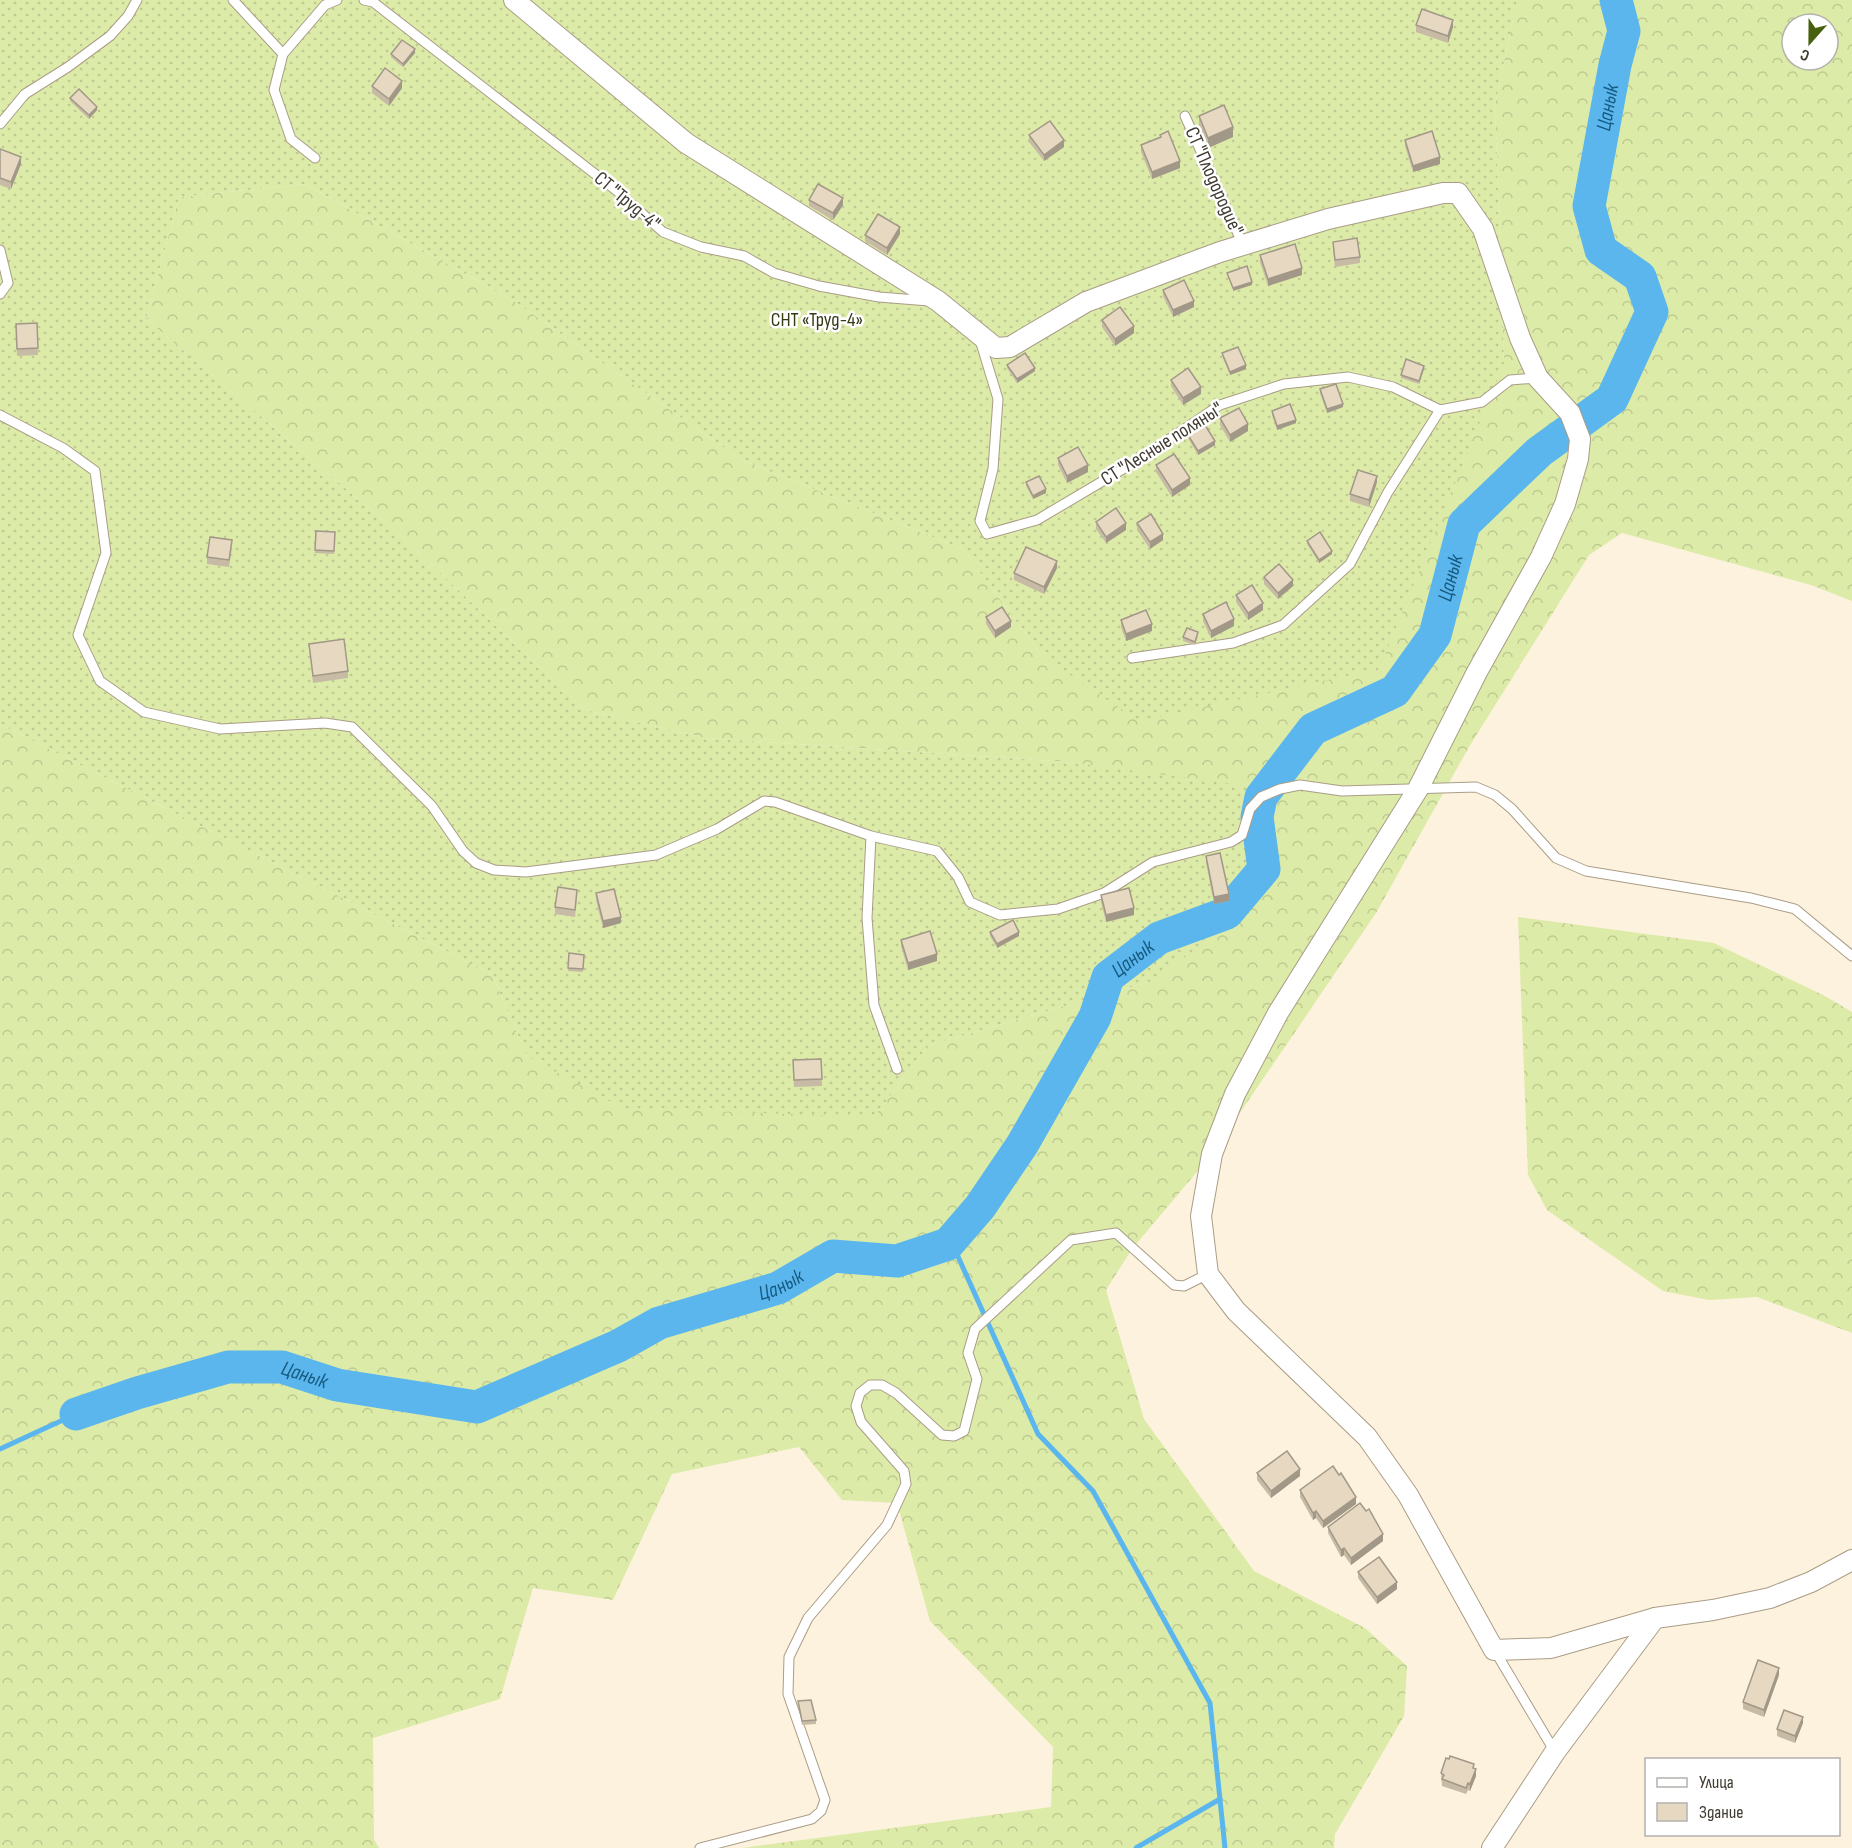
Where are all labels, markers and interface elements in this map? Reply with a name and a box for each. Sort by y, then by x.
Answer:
north arrow [1780,12,1840,72]
text: С [1798,44,1812,65]
water label: Цанык [1591,81,1624,133]
street label: СТ "Плодородие" [1179,123,1249,239]
street label: СТ "Труд-4" [589,166,665,236]
park label: СНТ «Труд-4» [771,308,863,332]
street label: СТ "Лесные поляны" [1096,397,1228,491]
water label: Цанык [1432,551,1468,604]
water label: Цанык [1106,933,1160,983]
water label: Цанык [755,1263,809,1306]
water label: Цанык [278,1355,332,1394]
legend [1645,1758,1840,1836]
text: Улица [1699,1772,1734,1793]
text: Здание [1699,1802,1744,1823]

